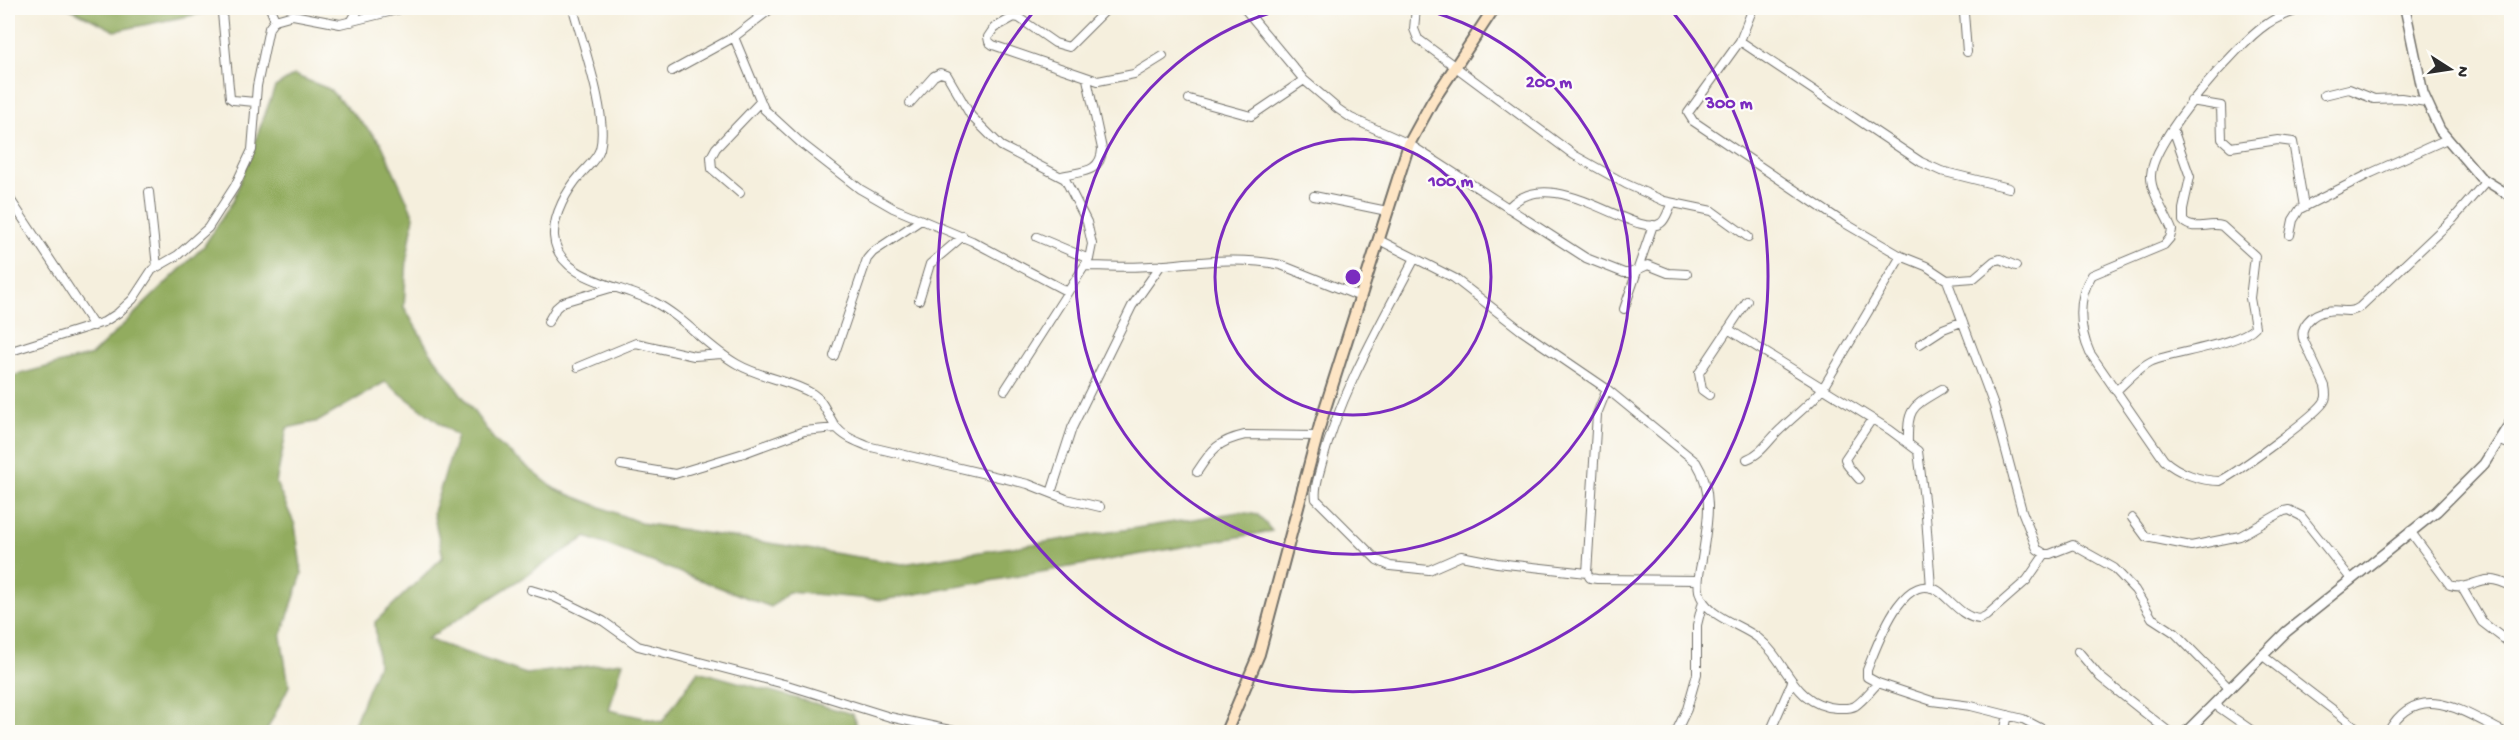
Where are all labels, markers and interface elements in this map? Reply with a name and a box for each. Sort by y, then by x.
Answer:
north arrow [2420,39,2480,99]
text: N [2451,64,2472,79]
text: 200 m [1526,73,1572,94]
text: 300 m [1705,94,1753,115]
text: 100 m [1428,172,1474,193]
centre of rings [1343,267,1363,287]

